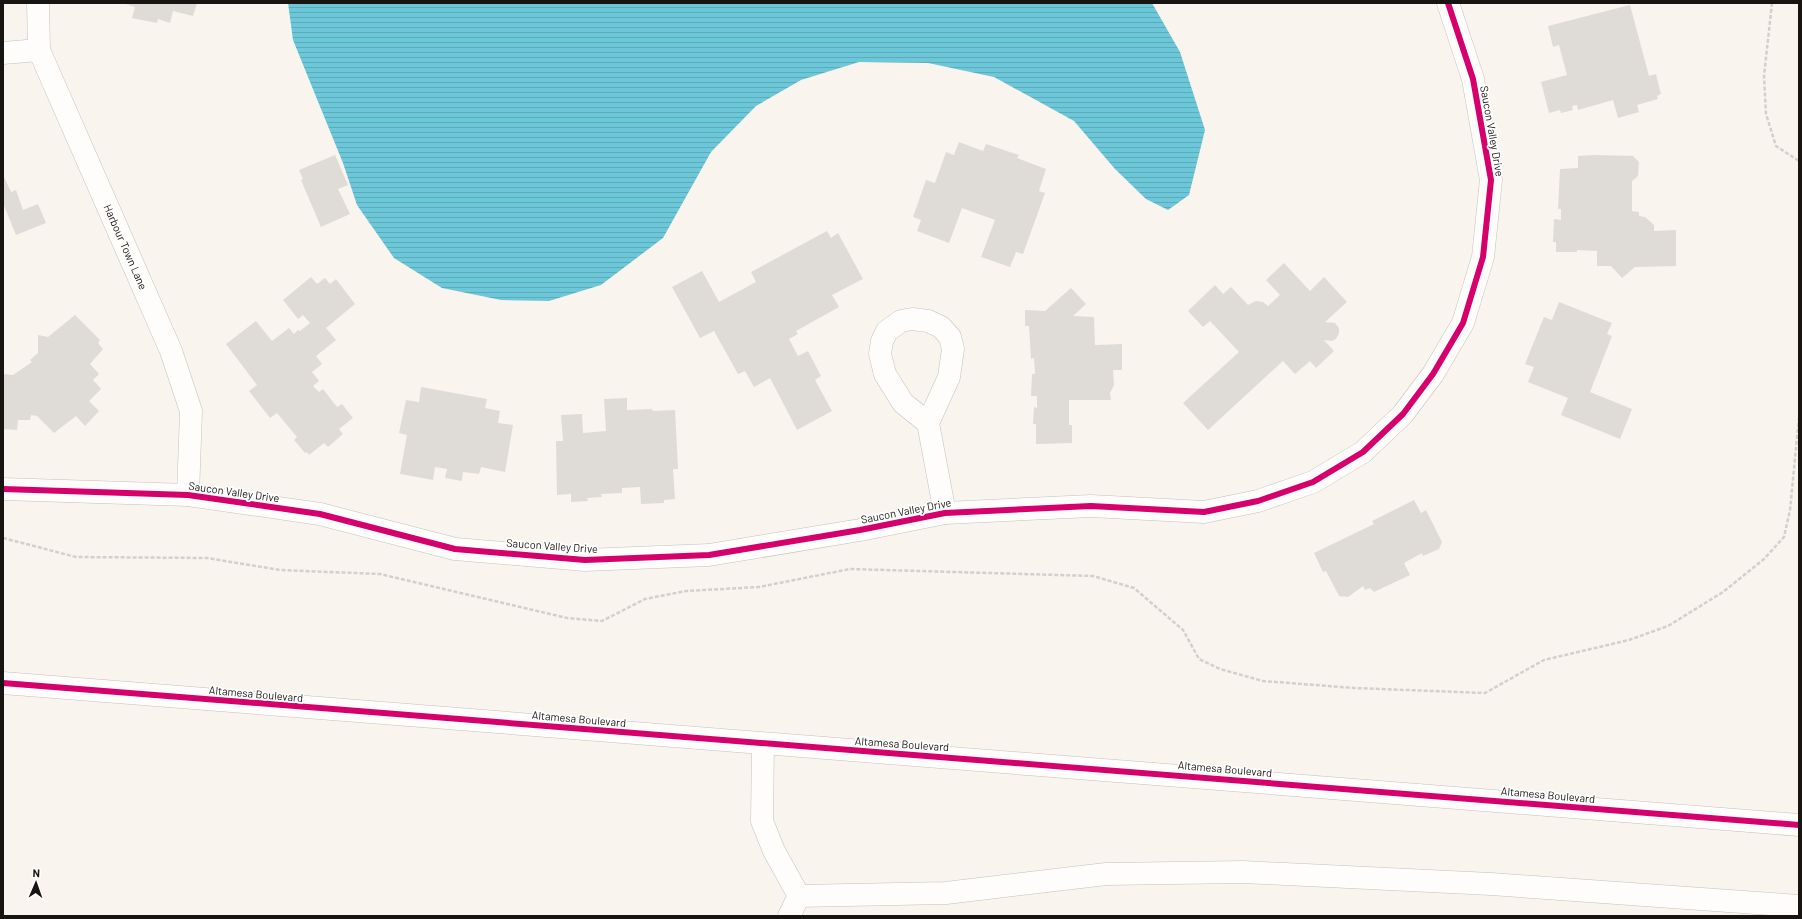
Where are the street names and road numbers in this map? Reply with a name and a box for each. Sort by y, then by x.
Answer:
street label: Saucon Valley Drive [1478,85,1507,177]
street label: Harbour Town Lane [101,202,150,291]
street label: Saucon Valley Drive [188,479,281,504]
street label: Saucon Valley Drive [860,495,952,526]
street label: Saucon Valley Drive [506,536,598,555]
street label: Altamesa Boulevard [208,683,304,704]
street label: Altamesa Boulevard [531,708,627,729]
street label: Altamesa Boulevard [854,734,950,753]
street label: Altamesa Boulevard [1177,758,1273,779]
street label: Altamesa Boulevard [1500,784,1596,805]

